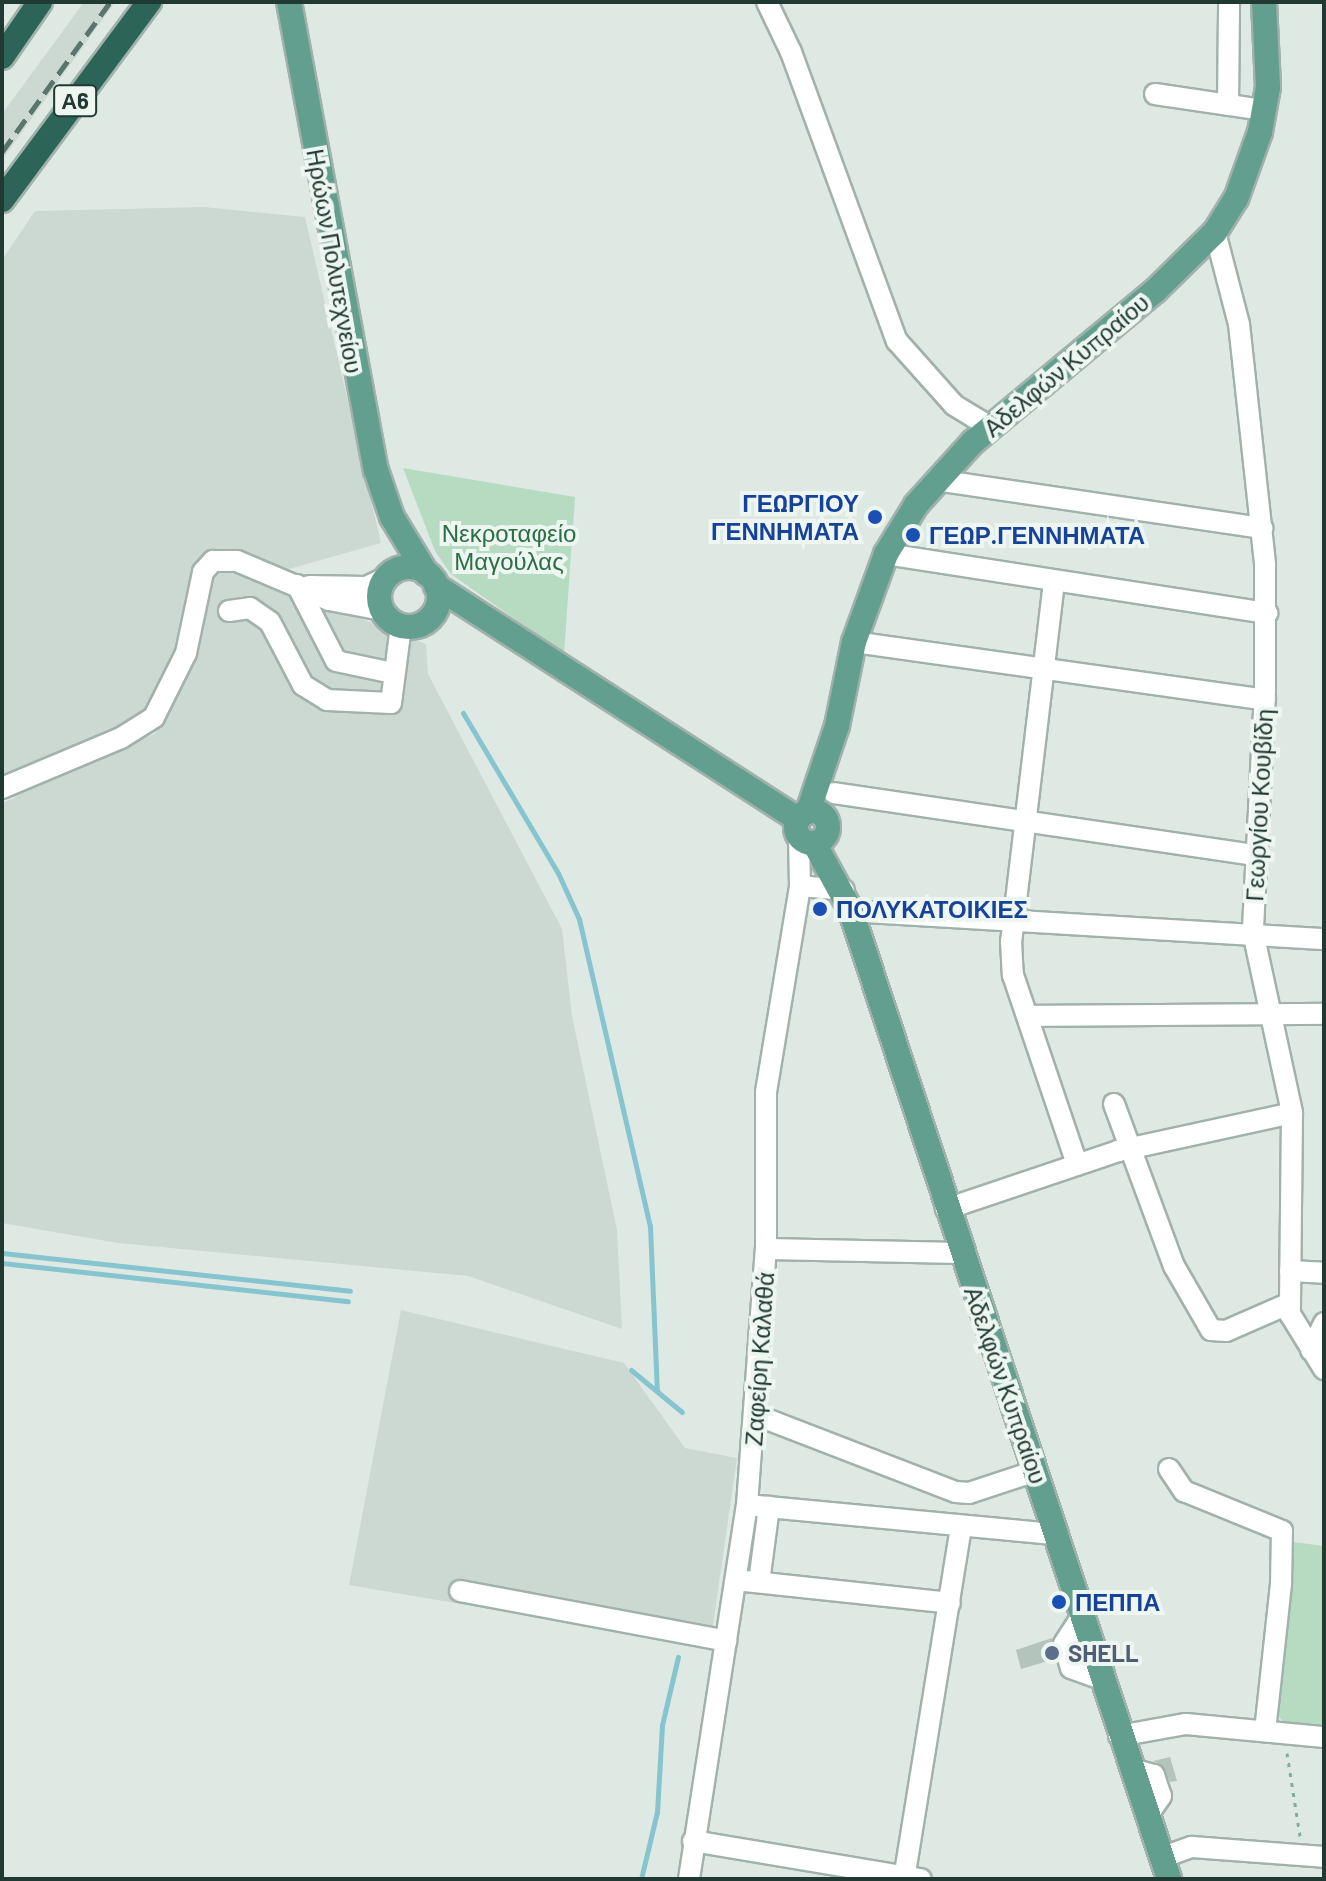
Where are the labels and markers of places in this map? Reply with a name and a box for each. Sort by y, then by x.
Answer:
place label: ΓΕΩΡΓΙΟΥ ΓΕΝΝΗΜΑΤΑ [711,489,859,545]
marker: ΓΕΩΡΓΙΟΥ ΓΕΝΝΗΜΑΤΑ [866,508,884,526]
place label: ΓΕΩΡ.ΓΕΝΝΗΜΑΤΑ [929,521,1145,549]
marker: ΓΕΩΡ.ΓΕΝΝΗΜΑΤΑ [904,526,922,544]
place label: ΠΟΛΥΚΑΤΟΙΚΙΕΣ [836,895,1028,923]
marker: ΠΟΛΥΚΑΤΟΙΚΙΕΣ [811,900,829,918]
place label: ΠΕΠΠΑ [1075,1588,1160,1616]
marker: ΠΕΠΠΑ [1050,1593,1068,1611]
place label: SHELL [1068,1639,1139,1667]
marker: SHELL [1043,1644,1061,1662]

